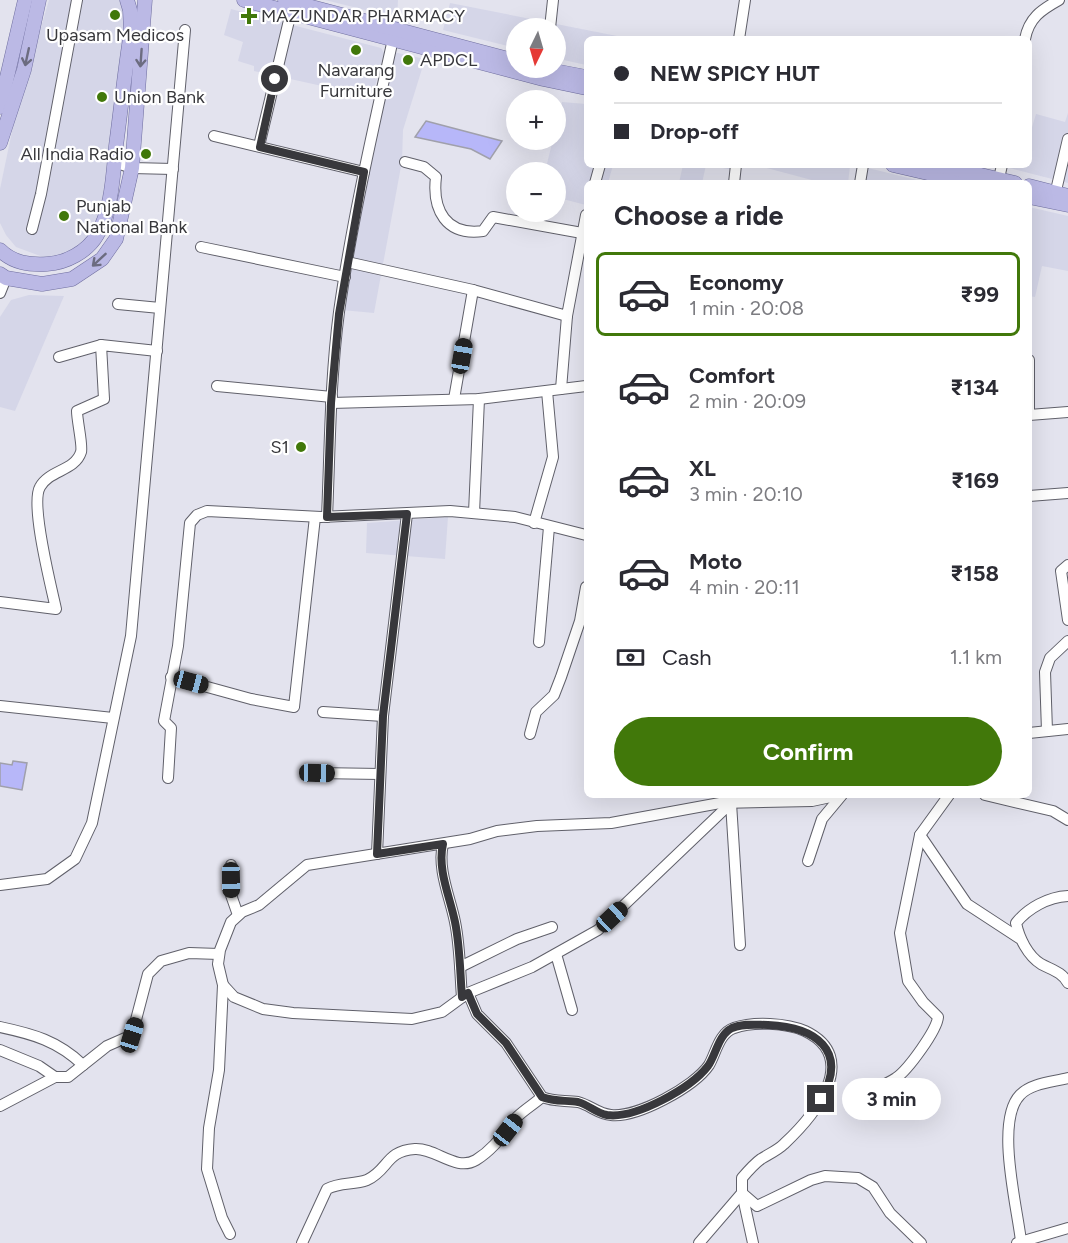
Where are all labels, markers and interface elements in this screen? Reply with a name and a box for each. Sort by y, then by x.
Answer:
place label: MAZUNDAR PHARMACY [261,5,465,27]
marker: Upasam Medicos [108,8,122,22]
marker: MAZUNDAR PHARMACY [242,9,256,23]
north arrow [506,18,566,78]
map controls [506,18,566,222]
place label: Upasam Medicos [46,24,184,46]
marker: Navarang Furniture [349,43,363,57]
one-way arrow [20,48,32,67]
one-way arrow [135,48,146,68]
place label: APDCL [420,49,478,71]
marker: APDCL [401,53,415,67]
place label: Navarang Furniture [317,59,395,102]
text: NEW SPICY HUT [650,60,820,87]
route start [261,65,288,92]
place label: Union Bank [114,86,205,108]
marker: Union Bank [95,90,109,104]
button: + [506,90,566,150]
text: Drop-off [650,118,739,145]
place label: All India Radio [21,143,134,165]
marker: All India Radio [139,147,153,161]
button: − [506,162,566,222]
place label: Punjab National Bank [76,195,187,238]
text: Choose a ride [614,199,783,232]
marker: Punjab National Bank [57,209,71,223]
one-way arrow [92,253,107,267]
icon: car [617,267,671,321]
text: Economy [689,269,784,296]
text: ₹99 [960,281,999,308]
text: 1 min · 20:08 [689,296,804,320]
car [450,337,474,375]
icon: car [617,360,671,414]
text: Comfort [689,362,775,389]
text: ₹134 [950,374,999,401]
text: 2 min · 20:09 [689,389,806,413]
place label: S1 [271,436,289,458]
marker: S1 [294,440,308,454]
icon: car [617,453,671,507]
text: XL [689,455,716,482]
text: ₹169 [951,467,999,494]
text: 3 min · 20:10 [689,482,803,506]
icon: car [617,546,671,600]
text: Moto [689,548,742,575]
text: ₹158 [950,560,999,587]
text: 4 min · 20:11 [689,575,800,599]
icon: cash [614,641,647,674]
text: Cash [662,644,712,671]
text: 1.1 km [950,645,1002,669]
car [171,669,211,695]
button: Confirm [614,717,1002,786]
car [299,764,335,782]
car [222,862,240,898]
car [593,898,631,936]
car [118,1015,146,1055]
callout: 3 min [842,1078,941,1120]
route end [807,1085,834,1112]
text: 3 min [867,1087,916,1111]
car [490,1110,526,1150]

